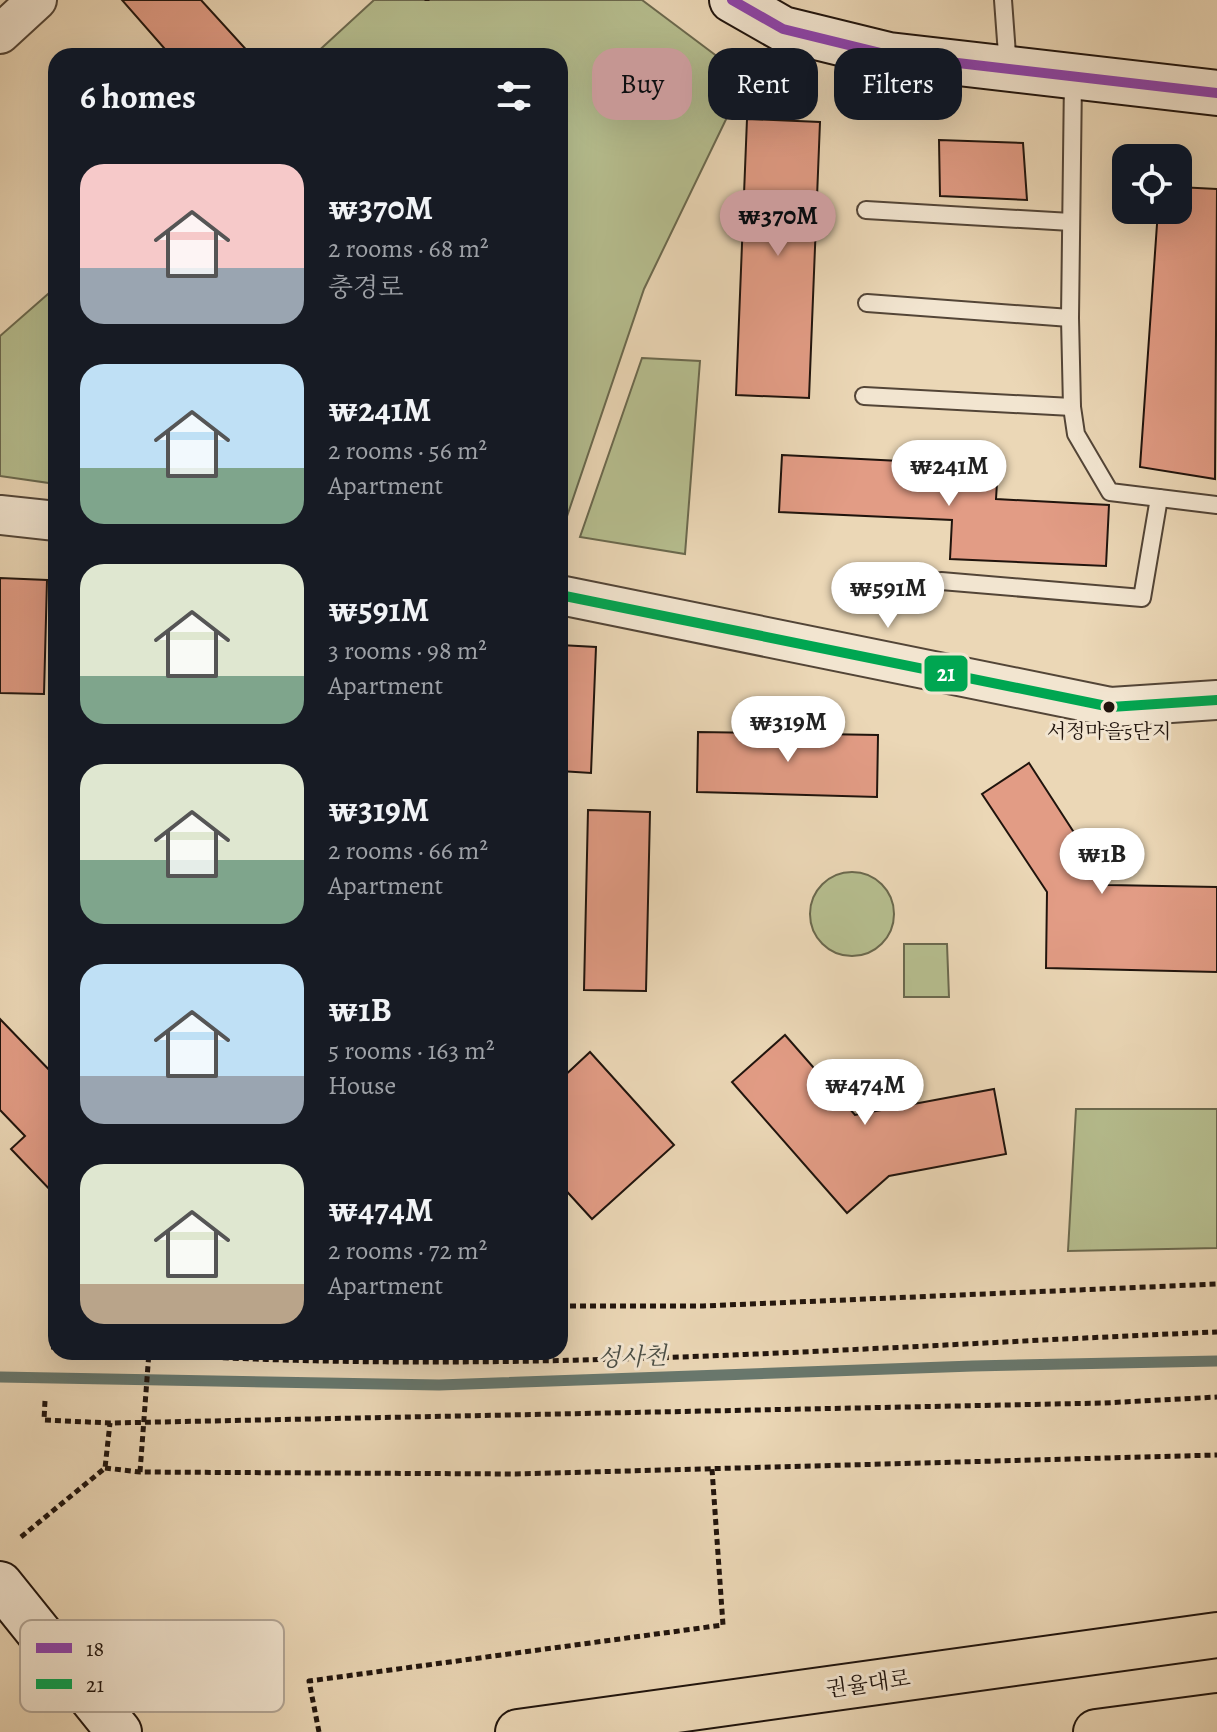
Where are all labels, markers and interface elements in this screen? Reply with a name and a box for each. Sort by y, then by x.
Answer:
chip: Buy [592,48,692,120]
chip: Rent [708,48,818,120]
chip: Filters [834,48,962,120]
text: 6 homes [80,73,196,120]
icon: filters [492,74,536,118]
map controls [1112,144,1192,224]
button: locate [1112,144,1192,224]
text: ₩370M [328,184,433,231]
pin: ₩370M [722,190,834,258]
icon: home [144,196,240,292]
text: ₩370M [738,198,818,233]
text: 2 rooms · 68 m² [328,231,489,266]
text: 충경로 [328,270,403,305]
text: ₩241M [328,386,431,433]
icon: home [144,396,240,492]
text: 2 rooms · 56 m² [328,433,487,468]
pin: ₩241M [893,440,1005,508]
text: ₩241M [909,448,989,483]
text: Apartment [328,468,443,503]
pin: ₩591M [832,562,944,630]
text: ₩591M [849,570,927,605]
text: ₩591M [328,586,429,633]
icon: home [144,596,240,692]
text: 3 rooms · 98 m² [328,633,487,668]
line badge: 21 [923,654,969,693]
text: 21 [937,659,955,689]
text: Apartment [328,668,443,703]
pin: ₩319M [732,696,844,764]
marker: 서정마을5단지 [1101,699,1117,715]
text: ₩319M [749,704,827,739]
place label: 서정마을5단지 [1047,718,1171,745]
text: ₩319M [328,786,429,833]
icon: home [144,796,240,892]
pin: ₩1B [1063,828,1141,896]
text: 2 rooms · 66 m² [328,833,488,868]
text: ₩1B [1078,836,1126,871]
text: Apartment [328,868,443,903]
text: ₩1B [328,986,392,1033]
icon: home [144,996,240,1092]
text: 5 rooms · 163 m² [328,1033,495,1068]
pin: ₩474M [809,1059,921,1127]
text: ₩474M [825,1067,905,1102]
text: House [328,1068,396,1103]
text: ₩474M [328,1186,433,1233]
icon: home [144,1196,240,1292]
text: 2 rooms · 72 m² [328,1233,487,1268]
text: Apartment [328,1268,443,1303]
water label: 성사천 [597,1340,669,1374]
legend [20,1620,284,1712]
text: 18 [86,1634,104,1664]
street label: 권율대로 [824,1663,912,1705]
text: 21 [86,1670,104,1700]

